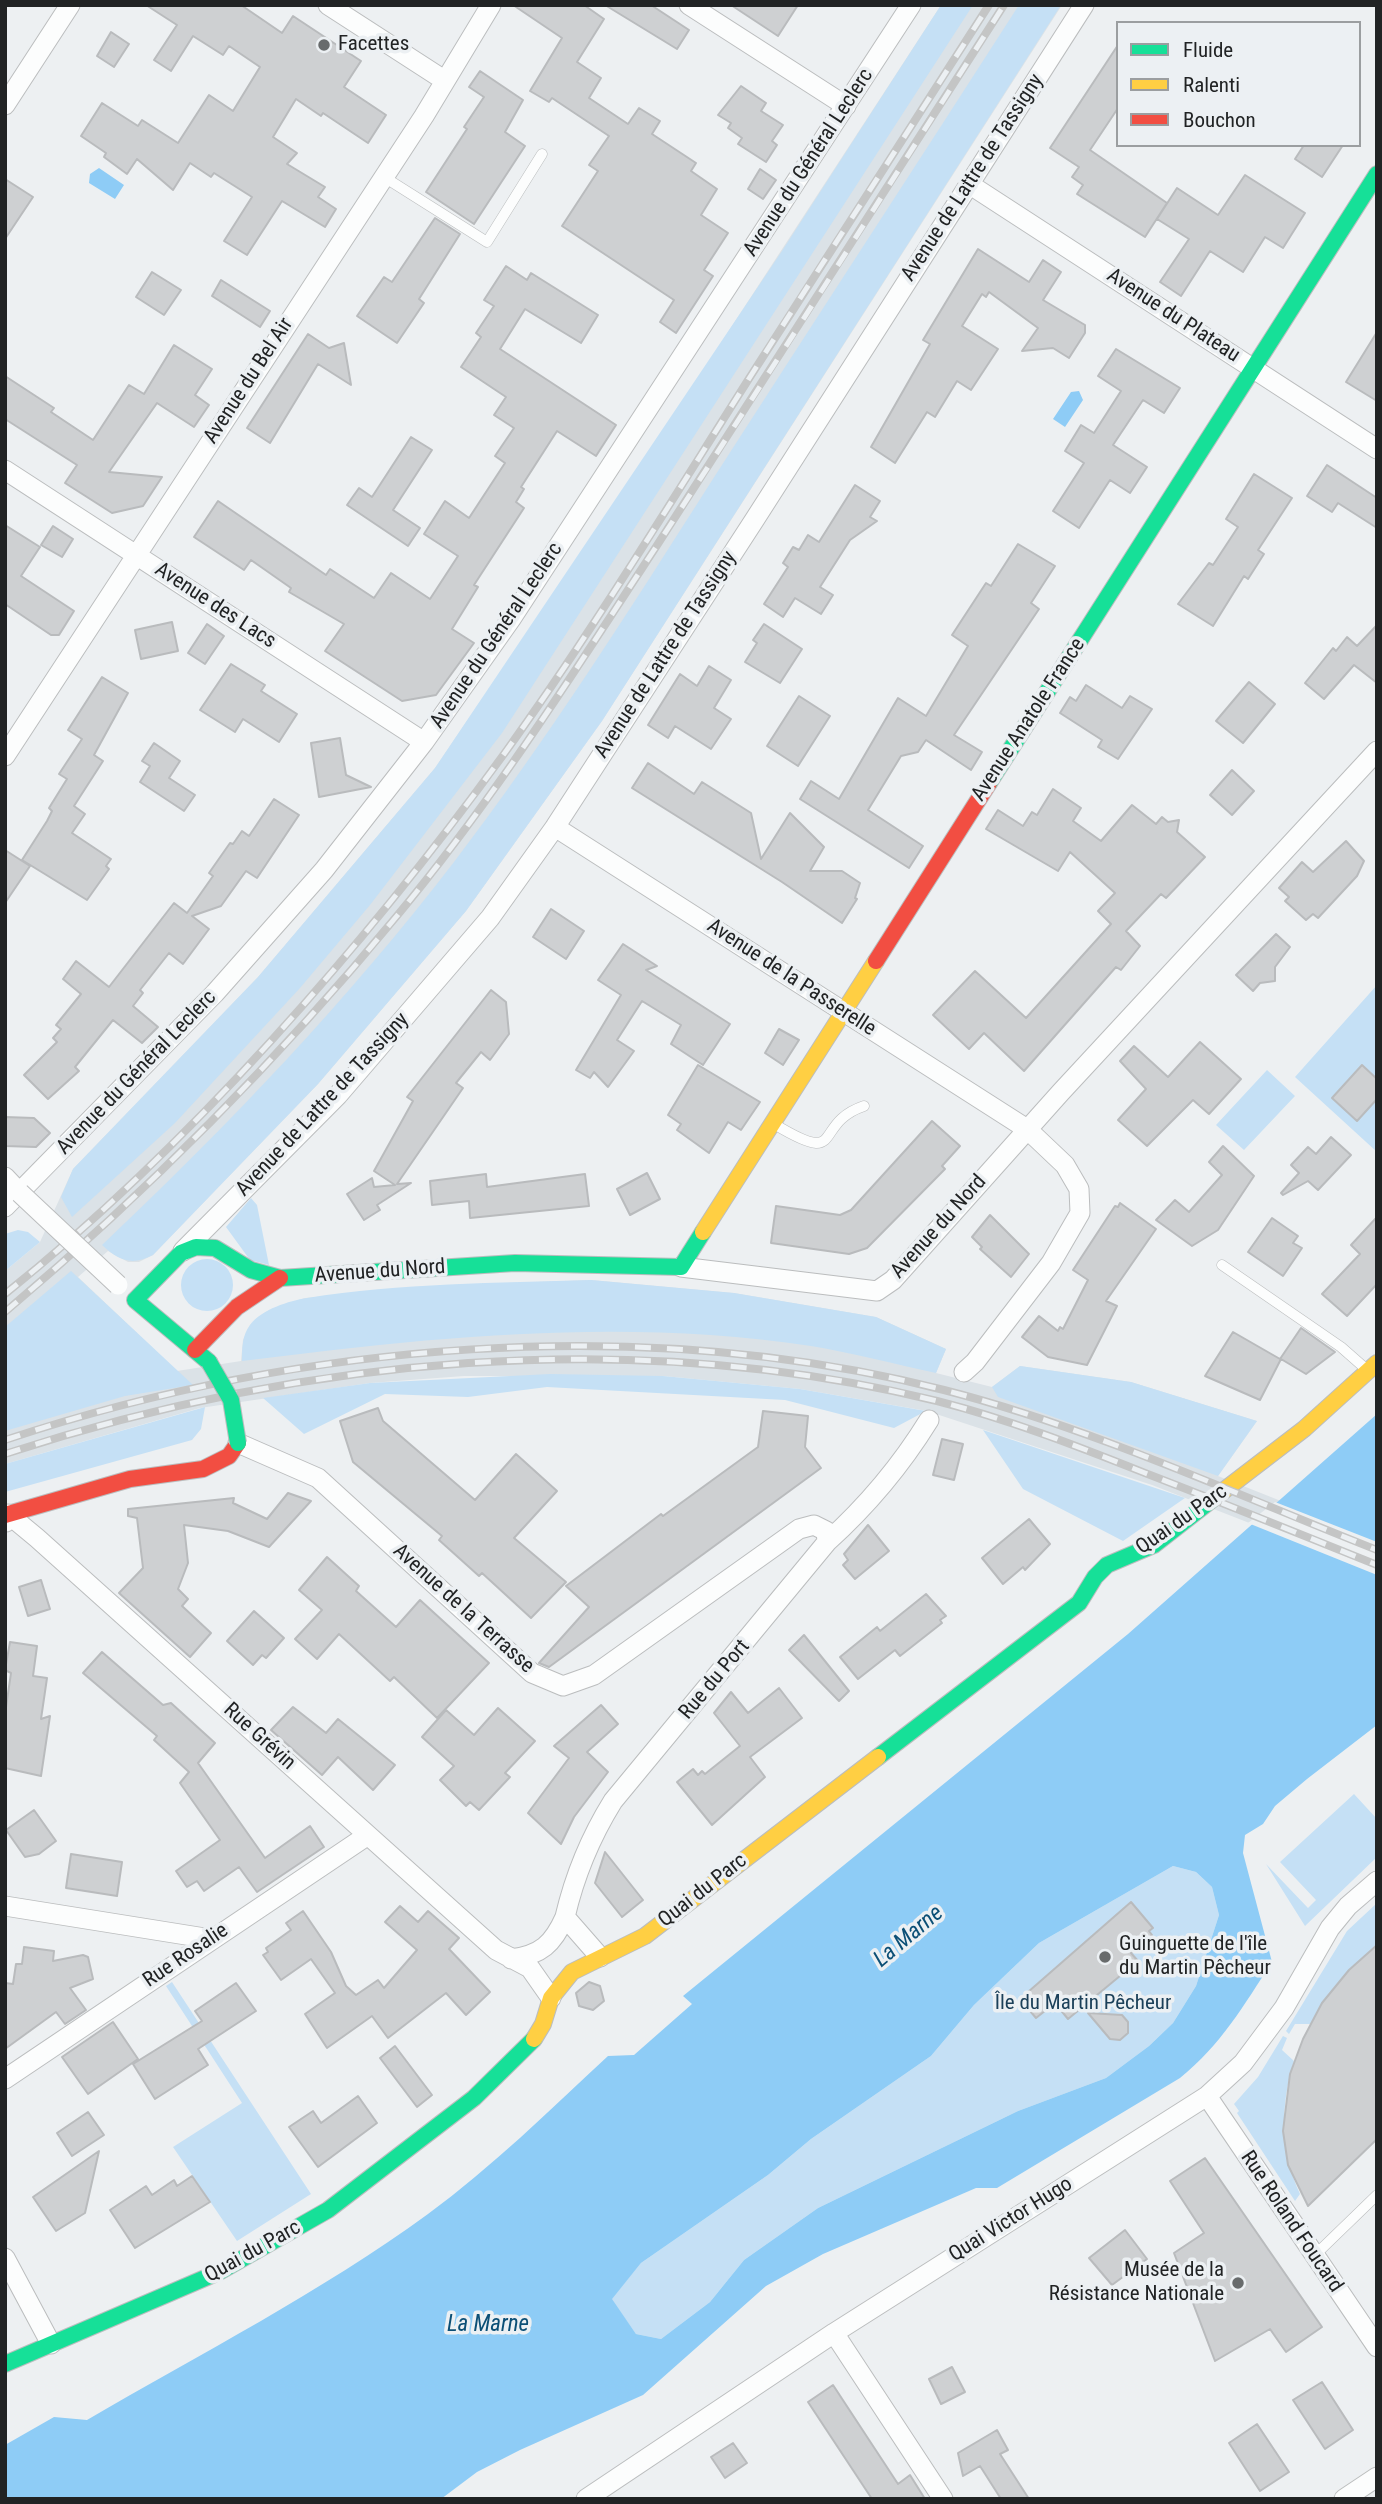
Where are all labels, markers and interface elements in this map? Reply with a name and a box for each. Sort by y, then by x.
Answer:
legend [1116,21,1361,147]
place label: Facettes [338,32,409,58]
marker: Facettes [316,37,332,53]
text: Fluide [1183,38,1233,62]
street label: Avenue du Général Leclerc [739,64,879,262]
street label: Avenue de Lattre de Tassigny [897,70,1049,286]
text: Ralenti [1183,73,1240,97]
text: Bouchon [1183,108,1256,132]
street label: Avenue du Plateau [1102,264,1244,368]
street label: Avenue du Bel Air [199,313,299,449]
street label: Avenue du Général Leclerc [425,538,569,734]
street label: Avenue de Lattre de Tassigny [590,547,742,763]
street label: Avenue des Lacs [150,558,280,654]
street label: Avenue Anatole France [967,634,1091,806]
street label: Avenue de la Passerelle [702,914,880,1042]
street label: Avenue du Général Leclerc [52,986,222,1160]
street label: Avenue de Lattre de Tassigny [231,1008,415,1202]
street label: Avenue du Nord [886,1170,992,1284]
street label: Avenue du Nord [314,1255,446,1289]
street label: Quai du Parc [1132,1479,1232,1561]
street label: Avenue de la Terrasse [387,1539,539,1679]
street label: Rue du Port [674,1635,756,1725]
street label: Rue Grévin [218,1698,300,1776]
street label: Quai du Parc [654,1849,752,1933]
water label: La Marne [869,1900,949,1974]
street label: Rue Rosalie [139,1918,233,1994]
place label: Guinguette de l'île du Martin Pêcheur [1119,1932,1271,1982]
marker: Guinguette de l'île du Martin Pêcheur [1097,1949,1113,1965]
park label: Île du Martin Pêcheur [995,1991,1171,2017]
street label: Rue Roland Foucard [1234,2147,1348,2297]
street label: Quai Victor Hugo [945,2172,1077,2268]
street label: Quai du Parc [201,2215,305,2289]
place label: Musée de la Résistance Nationale [1049,2258,1224,2308]
marker: Musée de la Résistance Nationale [1230,2275,1246,2291]
water label: La Marne [447,2311,529,2339]

